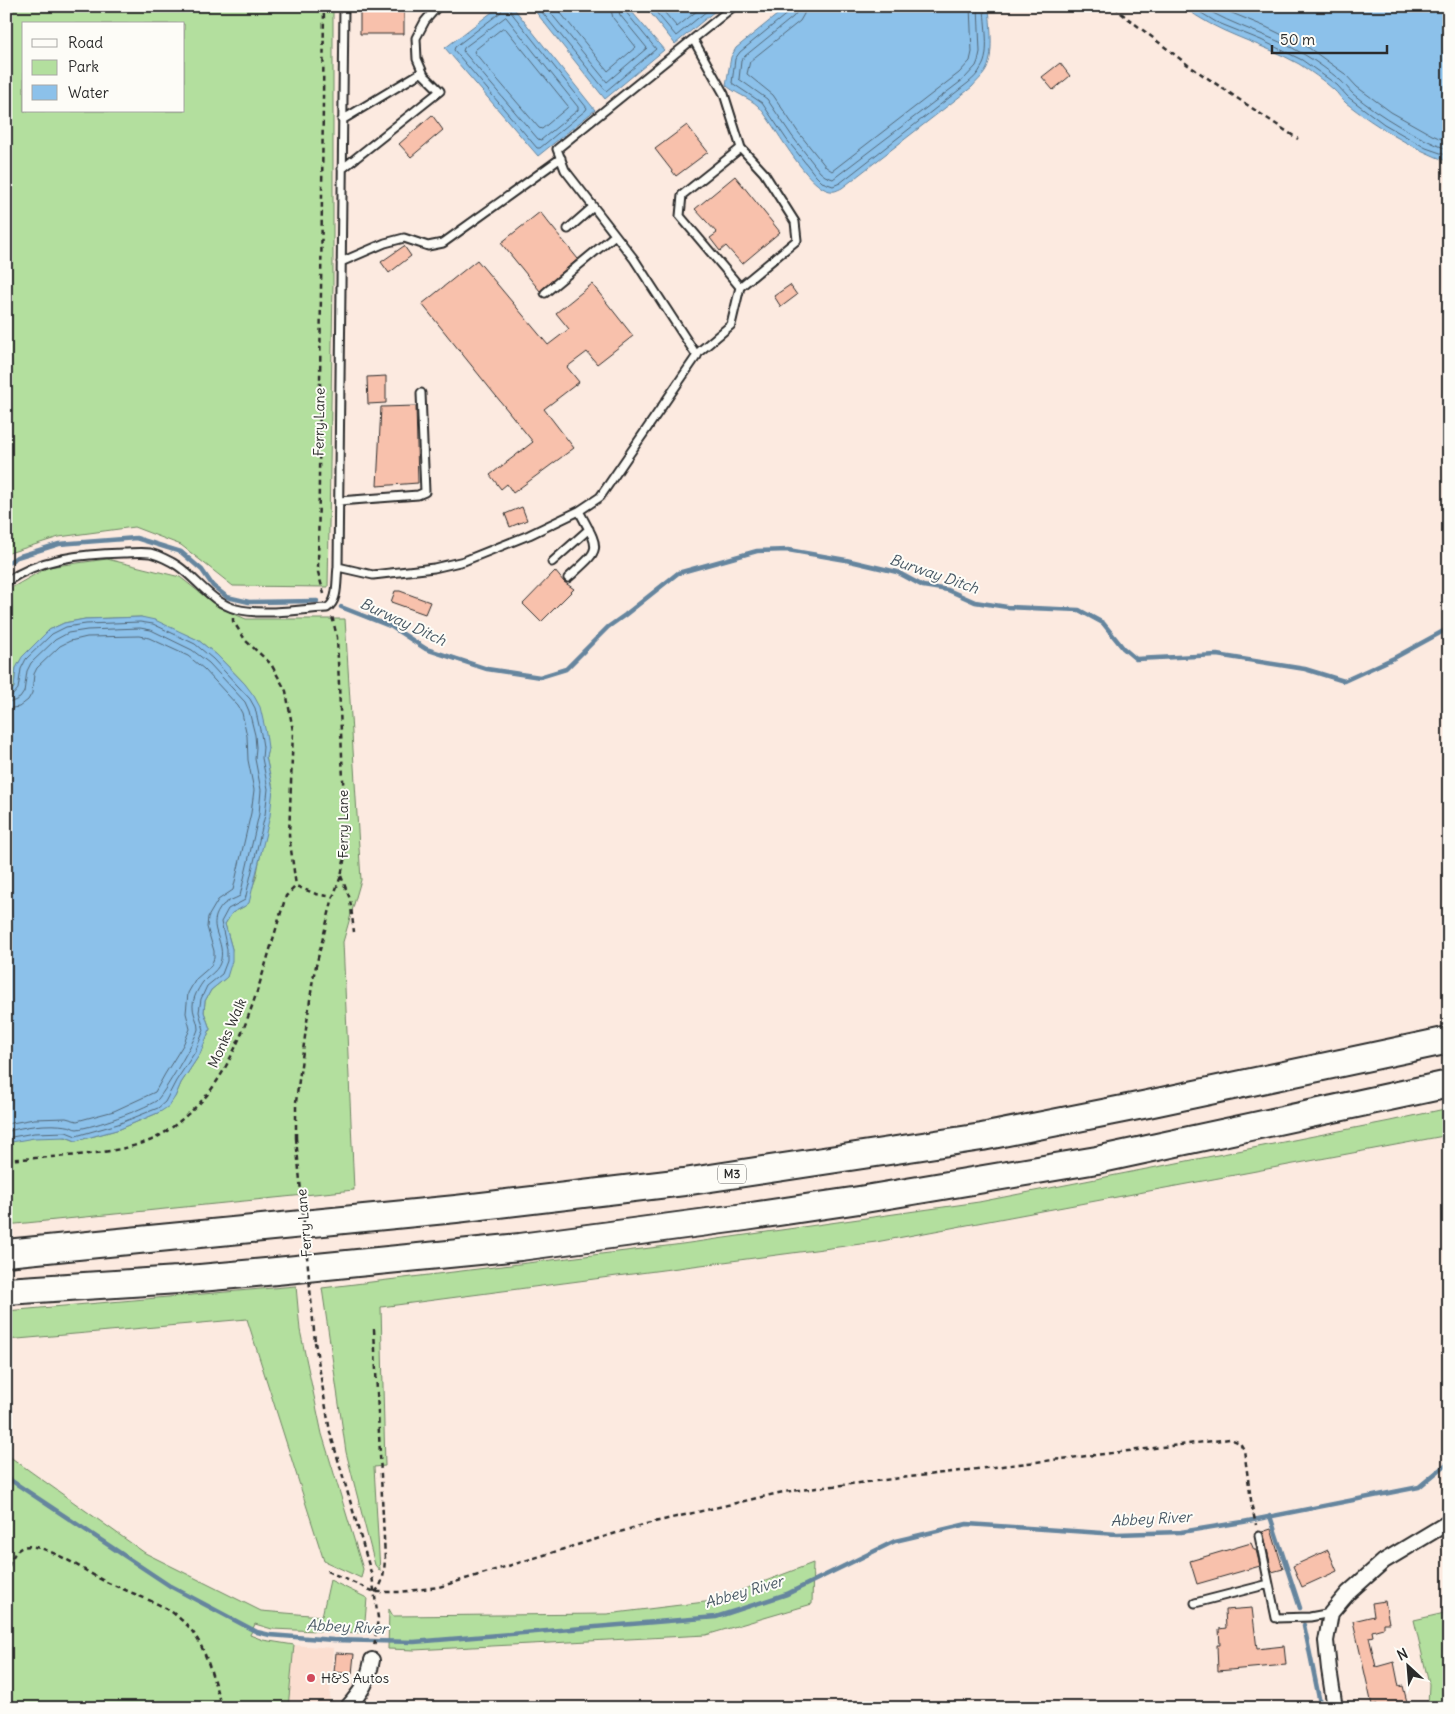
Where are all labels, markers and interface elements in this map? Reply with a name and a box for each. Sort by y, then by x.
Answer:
legend [22,22,185,112]
scale bar [1272,22,1388,54]
text: 50 m [1280,30,1315,49]
text: Road [68,33,103,52]
text: Park [68,57,99,76]
text: Water [68,83,109,102]
street label: Ferry Lane [309,388,329,456]
water label: Burway Ditch [887,550,981,598]
water label: Burway Ditch [357,593,449,650]
street label: Ferry Lane [334,790,352,858]
street label: Monks Walk [204,995,250,1071]
road number: M3 [718,1164,746,1184]
street label: Ferry Lane [292,1188,316,1258]
water label: Abbey River [1110,1507,1194,1530]
water label: Abbey River [702,1571,787,1612]
water label: Abbey River [306,1615,390,1638]
north arrow [1382,1642,1432,1692]
text: N [1394,1644,1411,1665]
place label: H&S Autos [321,1669,389,1687]
marker: H&S Autos [305,1672,317,1684]

